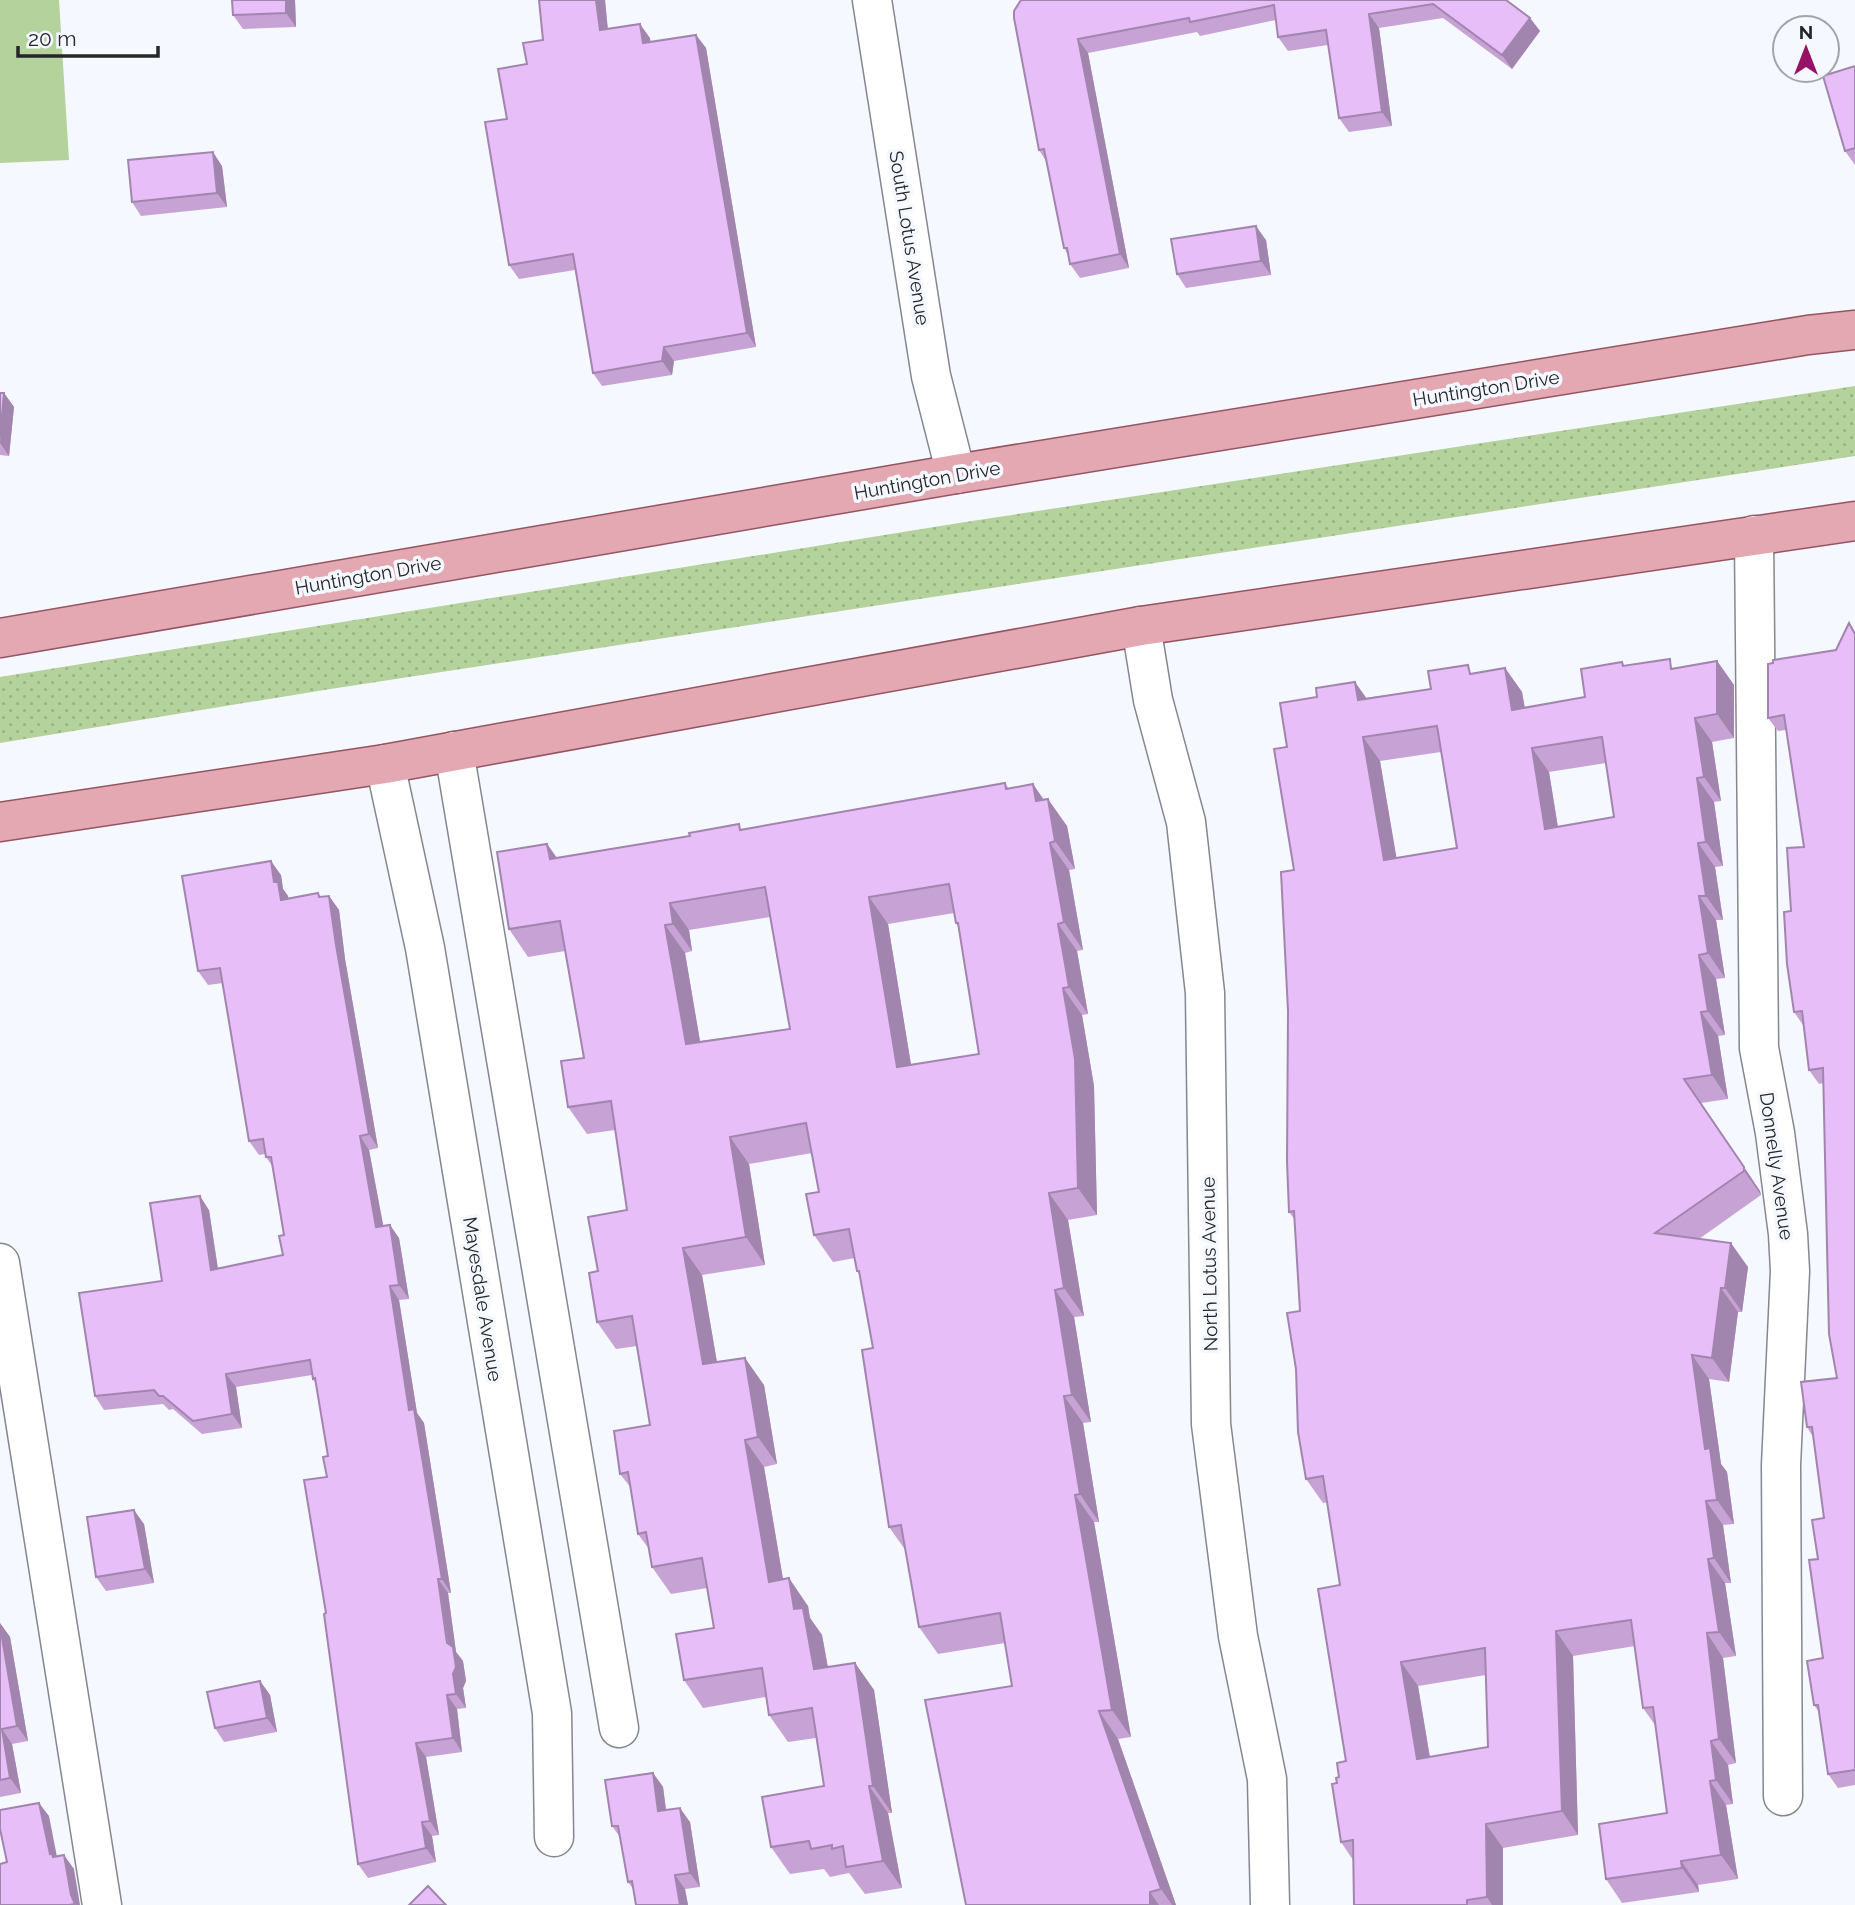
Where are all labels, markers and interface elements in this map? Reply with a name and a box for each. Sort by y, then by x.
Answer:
scale bar [18,14,158,58]
north arrow [1771,14,1841,84]
text: N [1799,21,1813,43]
text: 20 m [28,26,76,51]
street label: South Lotus Avenue [885,149,935,327]
street label: Huntington Drive [1411,366,1561,410]
street label: Huntington Drive [852,456,1002,504]
street label: Huntington Drive [293,551,443,599]
street label: Donnelly Avenue [1756,1091,1798,1241]
street label: North Lotus Avenue [1196,1177,1222,1351]
street label: Mayesdale Avenue [459,1215,507,1383]

